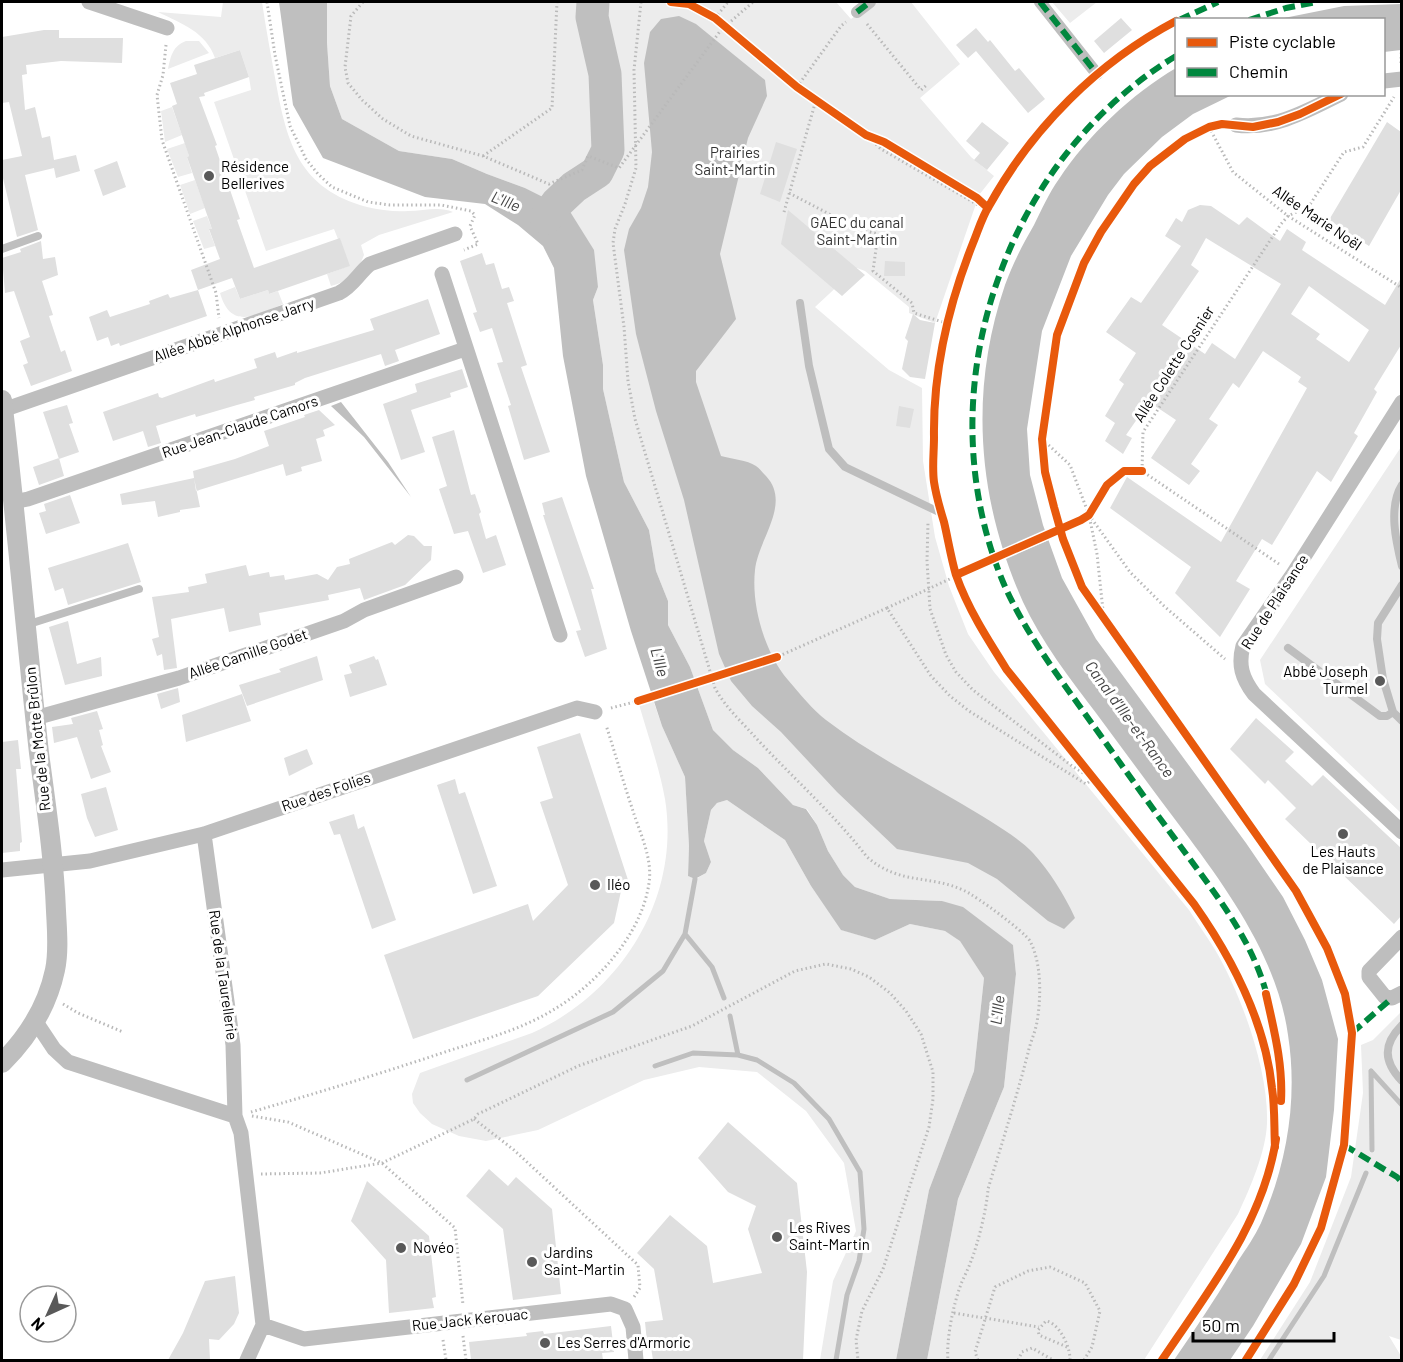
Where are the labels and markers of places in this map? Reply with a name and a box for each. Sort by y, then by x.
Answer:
place label: Résidence Bellerives [221,157,289,192]
marker: Résidence Bellerives [202,169,216,183]
place label: Abbé Joseph Turmel [1283,662,1368,697]
marker: Abbé Joseph Turmel [1373,674,1387,688]
marker: Les Hauts de Plaisance [1336,827,1350,841]
place label: Les Hauts de Plaisance [1302,842,1384,877]
place label: Iléo [607,875,631,893]
marker: Iléo [588,878,602,892]
place label: Les Rives Saint-Martin [789,1218,870,1253]
marker: Les Rives Saint-Martin [770,1230,784,1244]
place label: Novéo [413,1238,454,1256]
marker: Novéo [394,1241,408,1255]
place label: Jardins Saint-Martin [544,1243,625,1278]
marker: Jardins Saint-Martin [525,1255,539,1269]
place label: Les Serres d'Armoric [557,1333,691,1351]
marker: Les Serres d'Armoric [538,1336,552,1350]

